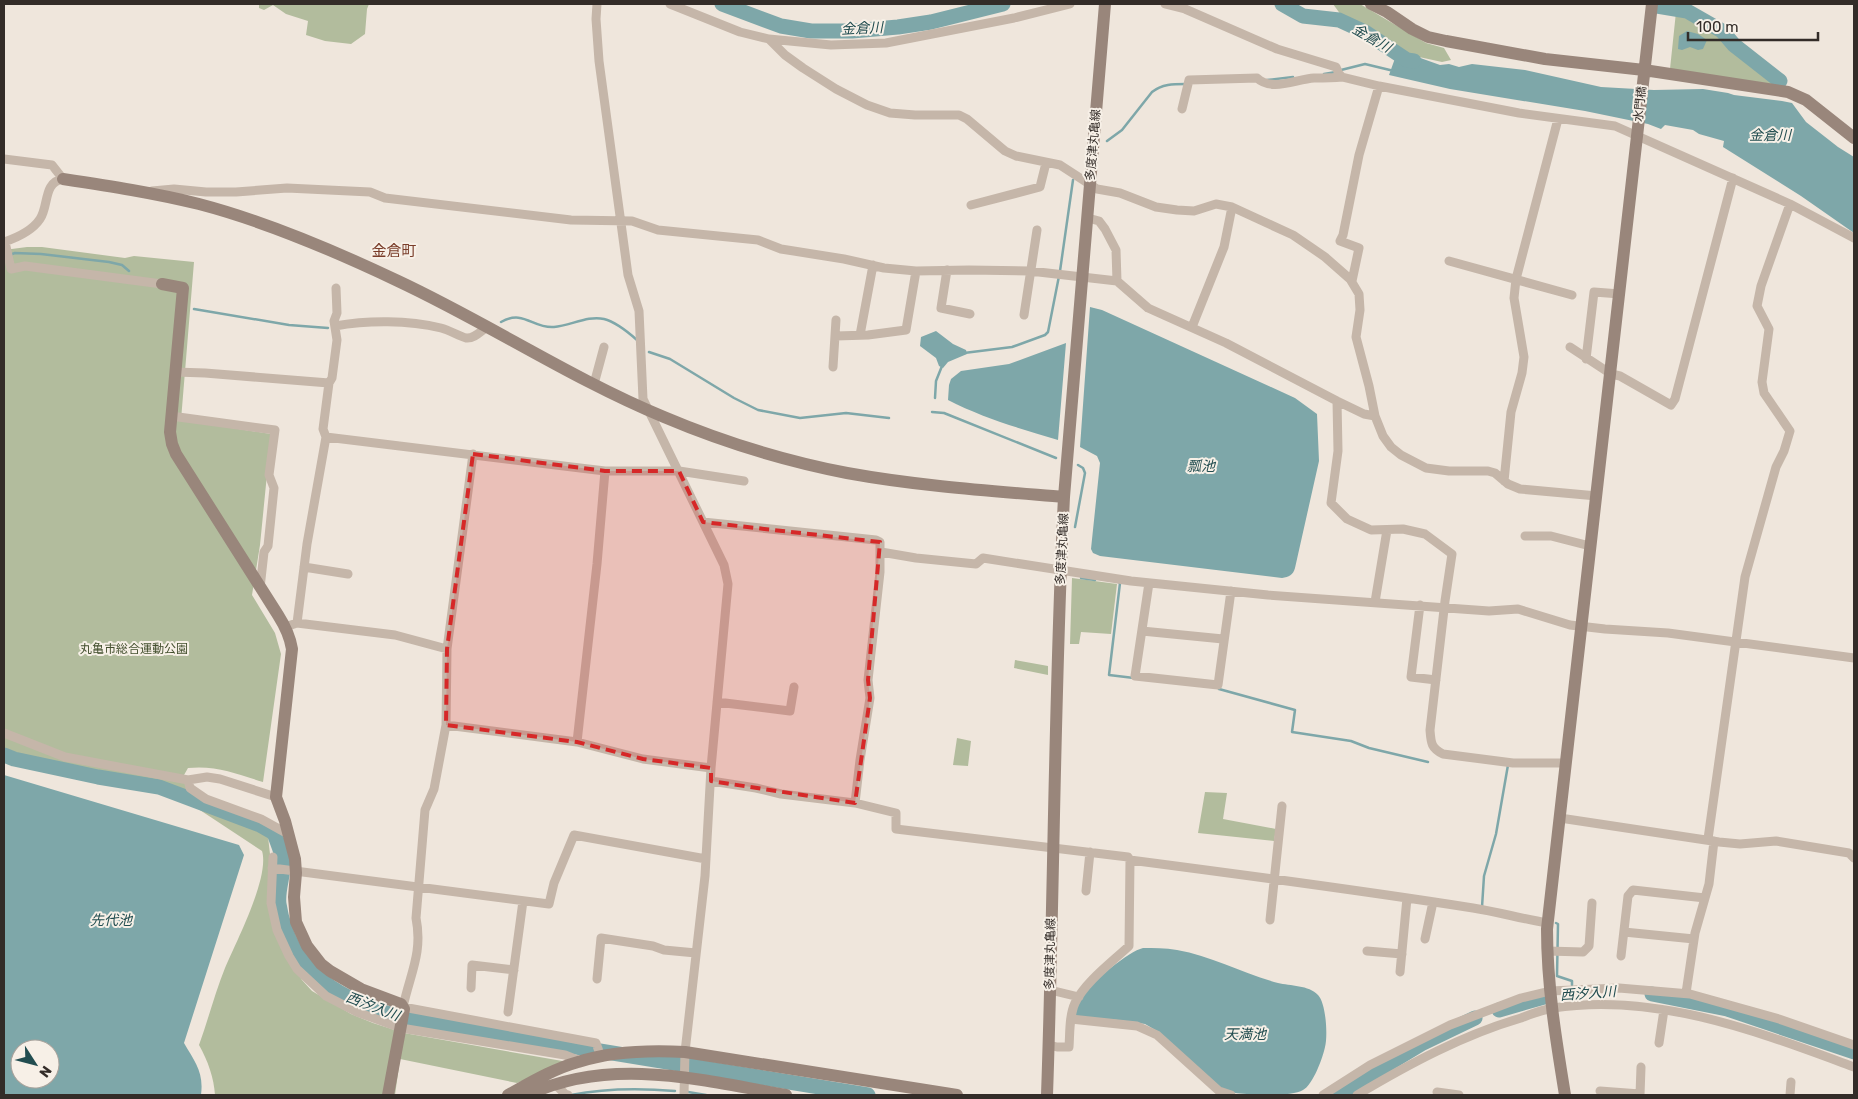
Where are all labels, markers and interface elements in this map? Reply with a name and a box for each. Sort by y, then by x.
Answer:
scale bar [1688,10,1818,42]
text: 100 m [1696,18,1738,36]
water label: 金倉川 [841,19,885,38]
water label: 金倉川 [1349,21,1396,57]
street label: 水門橋 [1631,85,1649,123]
street label: 多度津丸亀線 [1083,109,1103,181]
water label: 金倉川 [1749,127,1793,144]
district label: 金倉町 [371,242,417,260]
water label: 瓢池 [1187,458,1217,475]
street label: 多度津丸亀線 [1053,513,1071,585]
park label: 丸亀市総合運動公園 [80,642,188,656]
water label: 先代池 [90,912,134,929]
street label: 多度津丸亀線 [1042,918,1058,990]
water label: 西汐入川 [1560,983,1619,1004]
water label: 西汐入川 [344,988,404,1025]
water label: 天満池 [1224,1026,1268,1043]
north arrow [10,1039,60,1089]
text: N [35,1062,55,1080]

